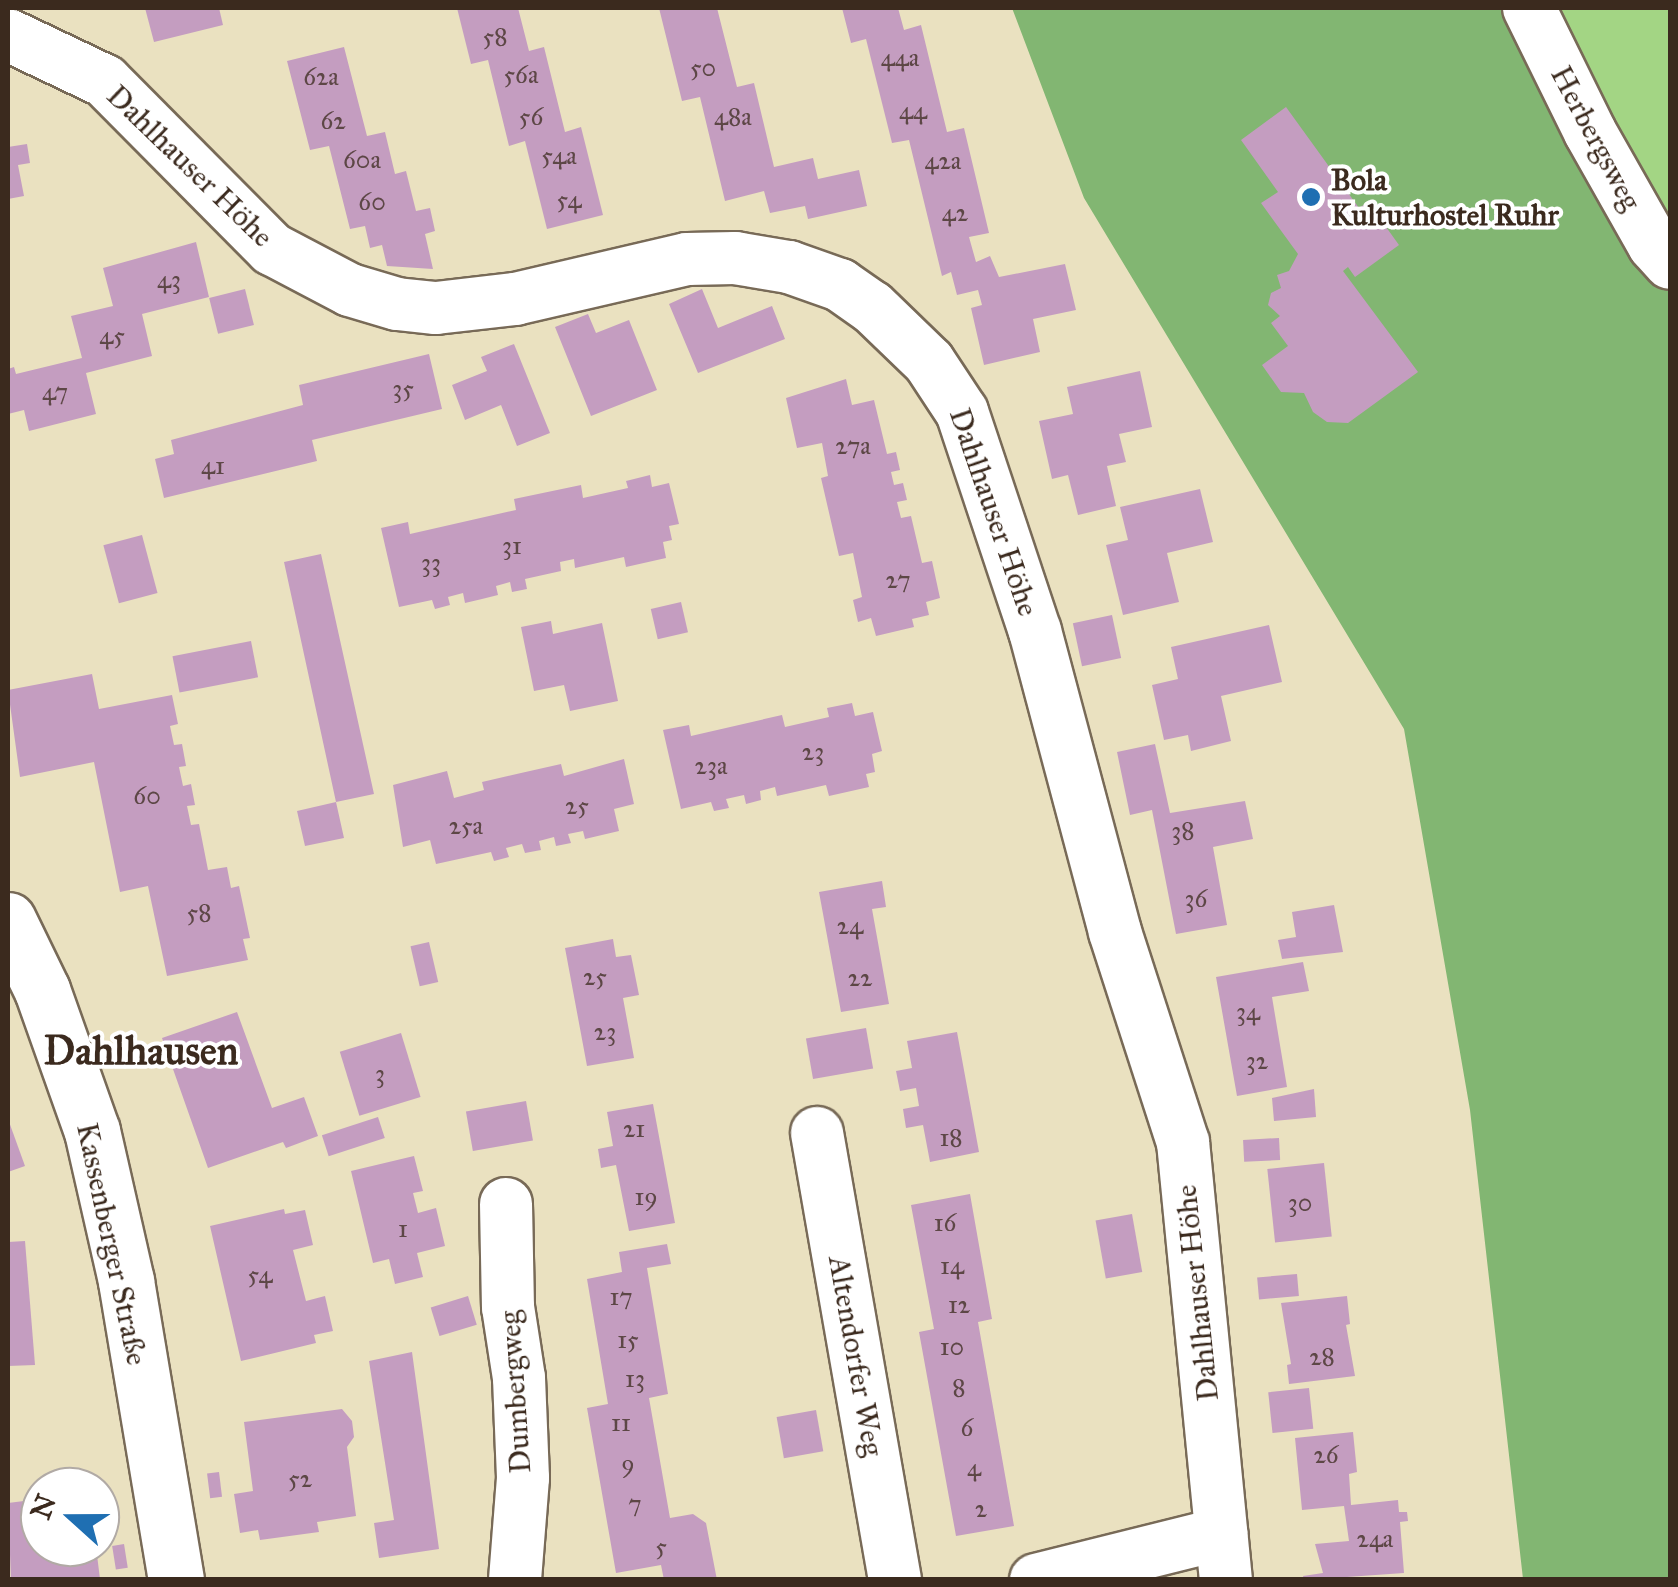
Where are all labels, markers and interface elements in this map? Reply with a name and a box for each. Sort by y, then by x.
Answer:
house number: 58 [483,22,507,52]
house number: 44a [881,43,919,73]
house number: 50 [690,53,716,83]
house number: 56a [504,60,538,90]
street label: Herbergsweg [1543,60,1649,216]
house number: 62a [303,62,339,92]
street label: Dahlhauser Höhe [99,78,281,254]
house number: 44 [899,96,927,126]
house number: 56 [519,102,543,132]
house number: 48a [714,102,752,132]
house number: 62 [320,106,346,136]
house number: 54a [541,141,577,171]
house number: 60a [343,145,381,175]
house number: 42a [925,146,961,176]
place label: Bola Kulturhostel Ruhr [1331,162,1559,232]
house number: 54 [557,185,581,215]
marker: Bola Kulturhostel Ruhr [1300,186,1322,208]
house number: 60 [358,187,386,217]
house number: 42 [942,198,968,228]
house number: 43 [157,265,181,295]
house number: 45 [99,321,125,351]
house number: 35 [392,374,414,404]
house number: 47 [42,377,68,407]
street label: Dahlhauser Höhe [942,403,1046,621]
house number: 27a [835,431,871,461]
house number: 41 [201,451,225,481]
house number: 31 [502,531,522,561]
house number: 33 [421,548,441,578]
house number: 27 [886,565,910,595]
house number: 23 [802,737,824,767]
house number: 23a [695,751,727,781]
house number: 60 [133,781,161,811]
house number: 25 [565,791,589,821]
house number: 25a [449,811,483,841]
house number: 38 [1171,816,1195,846]
house number: 36 [1185,884,1207,914]
house number: 58 [187,898,211,928]
house number: 24 [837,911,863,941]
house number: 25 [583,962,607,992]
house number: 22 [848,963,872,993]
house number: 34 [1236,997,1260,1027]
house number: 23 [594,1017,616,1047]
district label: Dahlhausen [44,1027,238,1075]
house number: 32 [1246,1046,1268,1076]
house number: 3 [375,1059,385,1089]
house number: 21 [623,1114,645,1144]
street label: Kassenberger Straße [69,1120,155,1368]
house number: 18 [939,1123,963,1153]
house number: 19 [634,1182,658,1212]
street label: Dahlhauser Höhe [1168,1183,1226,1403]
house number: 30 [1288,1188,1312,1218]
house number: 16 [934,1208,956,1238]
house number: 1 [398,1214,408,1244]
house number: 14 [940,1251,964,1281]
street label: Altendorfer Weg [821,1253,891,1459]
house number: 54 [248,1260,272,1290]
house number: 17 [609,1282,633,1312]
house number: 12 [948,1290,970,1320]
street label: Dumbergweg [491,1309,539,1475]
house number: 15 [617,1325,639,1355]
house number: 10 [940,1332,964,1362]
house number: 28 [1309,1342,1335,1372]
house number: 13 [625,1364,645,1394]
house number: 8 [952,1373,966,1403]
house number: 11 [611,1408,631,1438]
house number: 6 [961,1413,973,1443]
house number: 26 [1313,1440,1339,1470]
house number: 9 [621,1449,635,1479]
house number: 4 [967,1453,981,1483]
house number: 52 [288,1464,312,1494]
north arrow [20,1467,120,1567]
text: N [23,1489,64,1524]
house number: 7 [628,1489,642,1519]
house number: 2 [975,1494,987,1524]
house number: 24a [1357,1524,1393,1554]
house number: 5 [655,1532,667,1562]

